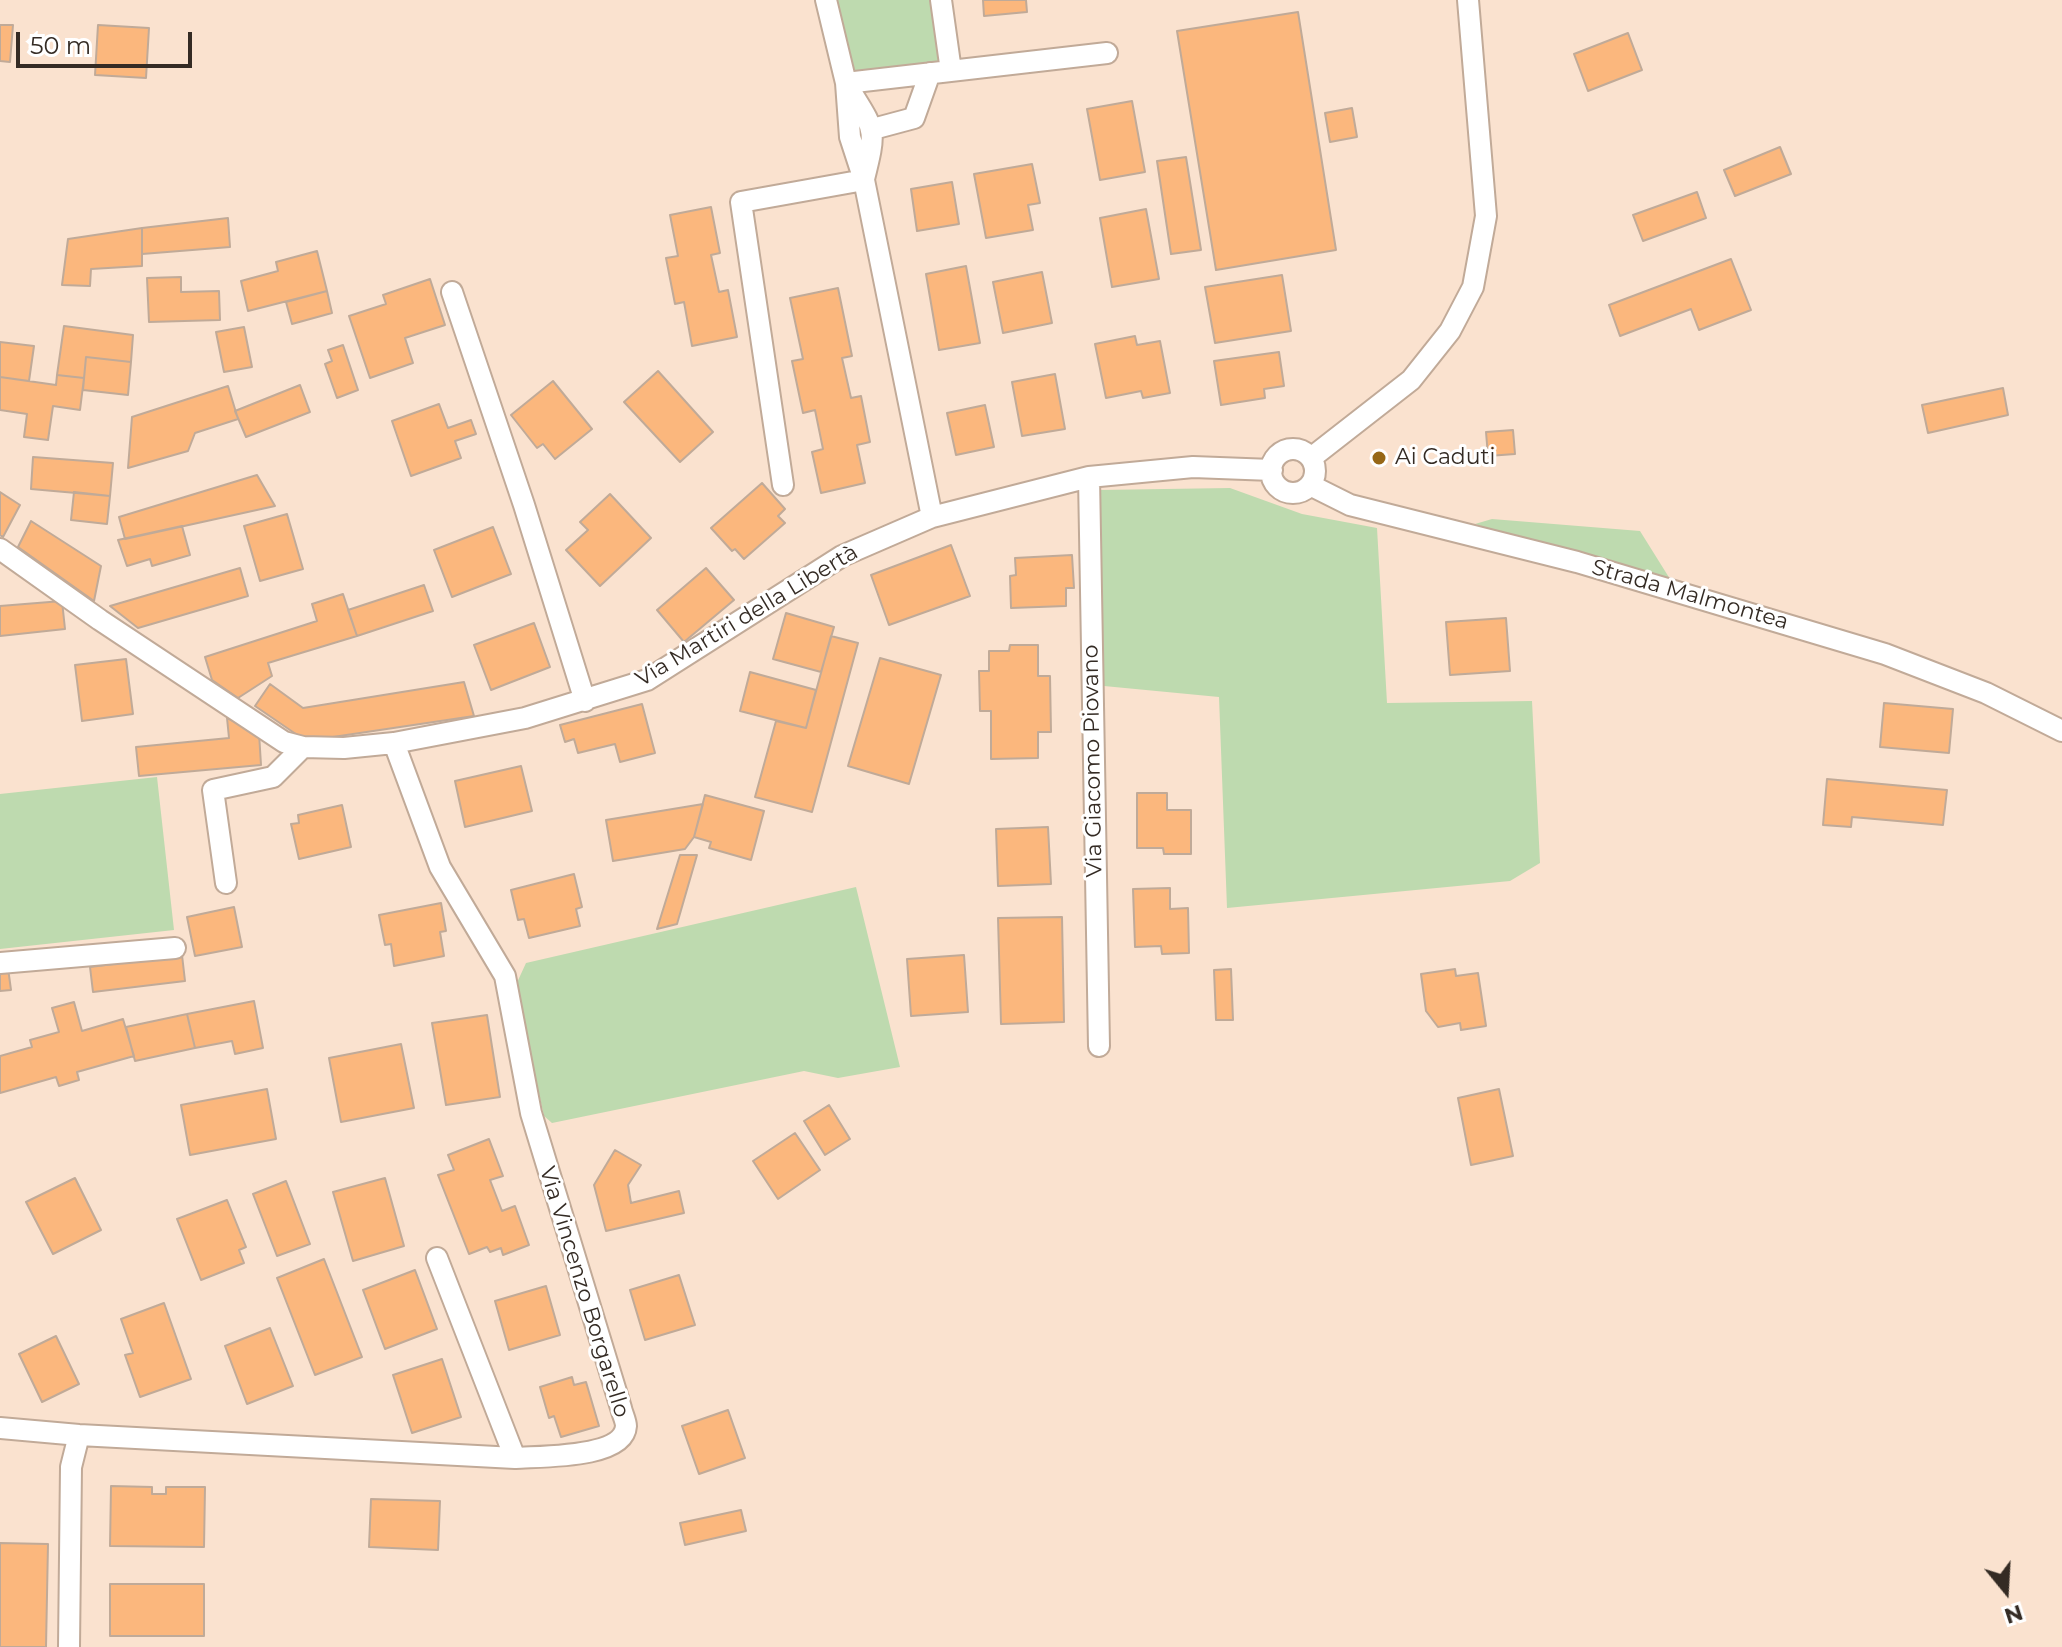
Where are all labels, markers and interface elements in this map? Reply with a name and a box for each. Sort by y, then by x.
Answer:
scale bar [20,16,196,66]
text: 50 m [30,31,91,60]
place label: Ai Caduti [1395,445,1495,471]
marker: Ai Caduti [1370,449,1388,467]
street label: Via Martiri della Libertà [631,539,863,693]
street label: Strada Malmontea [1589,554,1791,636]
street label: Via Giacomo Piovano [1078,644,1108,878]
street label: Via Vincenzo Borgarello [533,1163,635,1421]
north arrow [1966,1551,2046,1631]
text: N [2001,1599,2026,1630]

